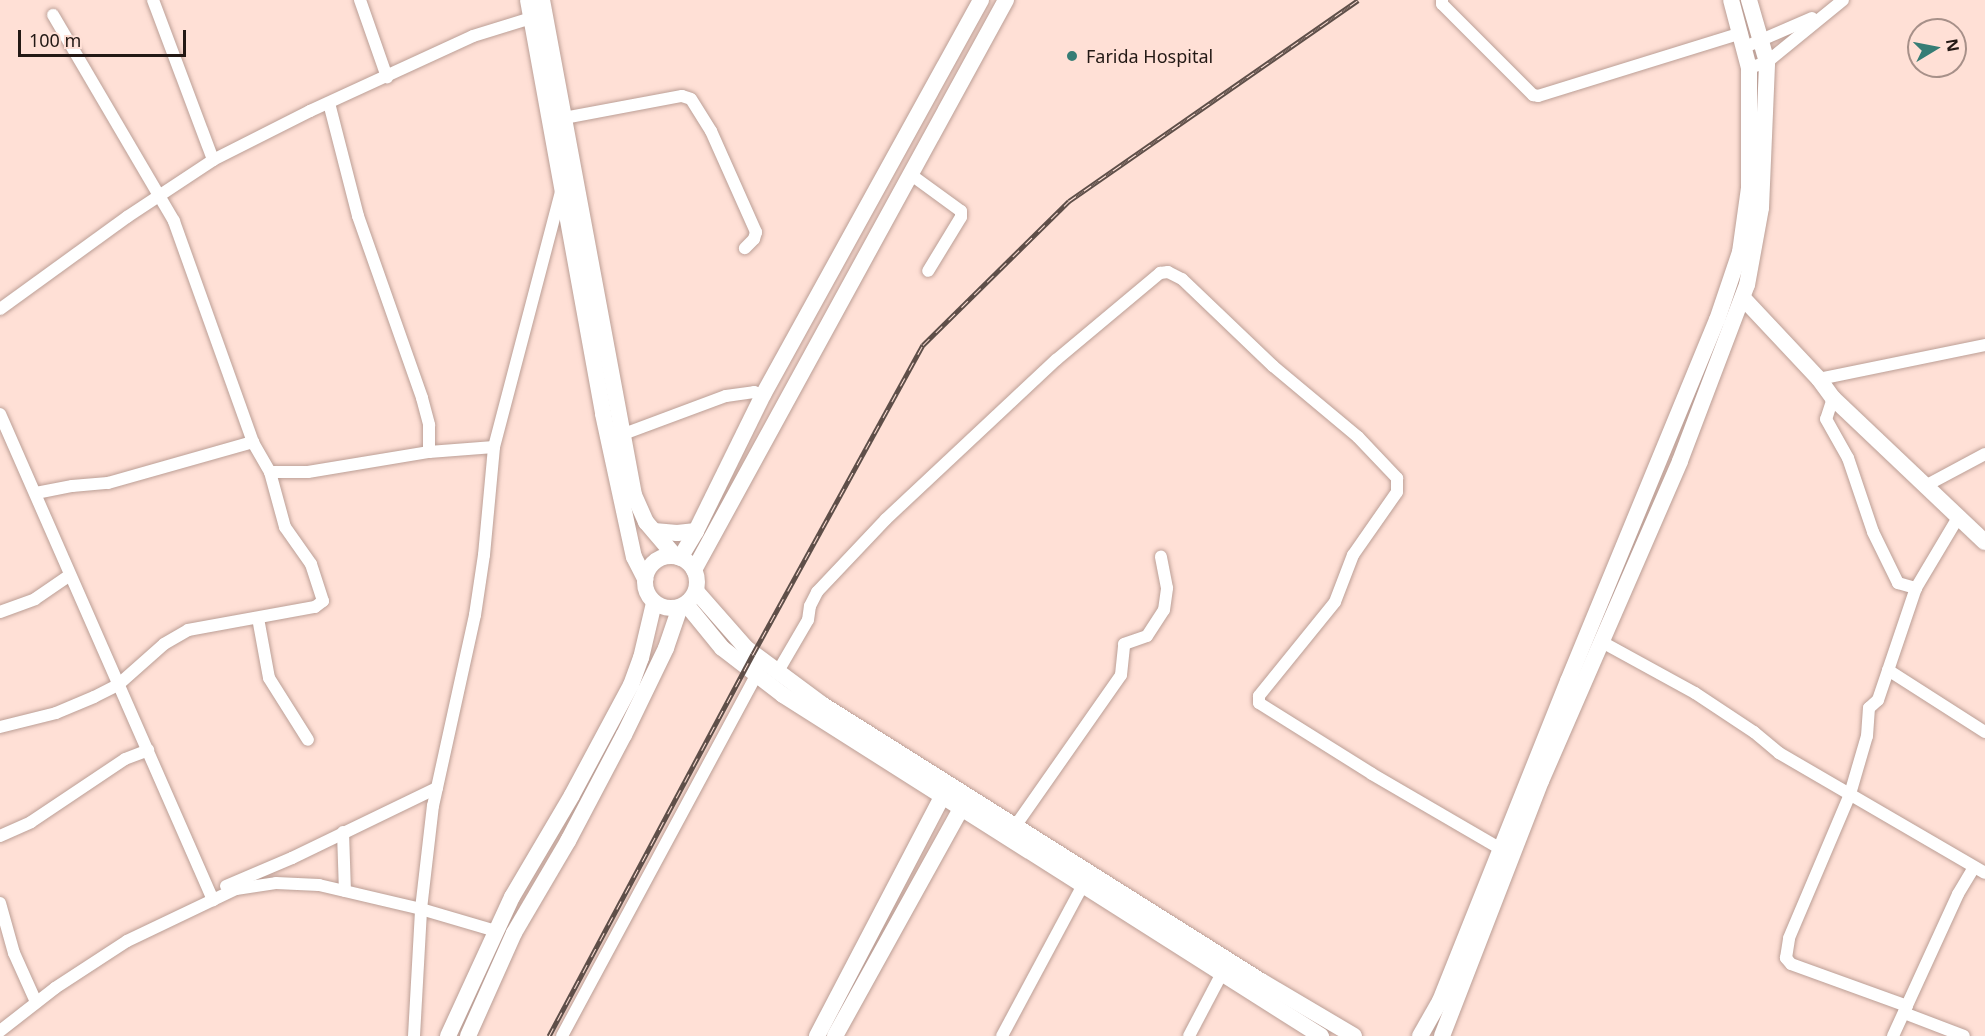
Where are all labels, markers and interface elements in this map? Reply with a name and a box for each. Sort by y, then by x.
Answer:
scale bar [21,18,189,56]
north arrow [1907,18,1967,78]
text: 100 m [29,28,81,52]
text: N [1941,37,1965,54]
place label: Farida Hospital [1086,45,1213,67]
marker: Farida Hospital [1063,47,1081,65]

